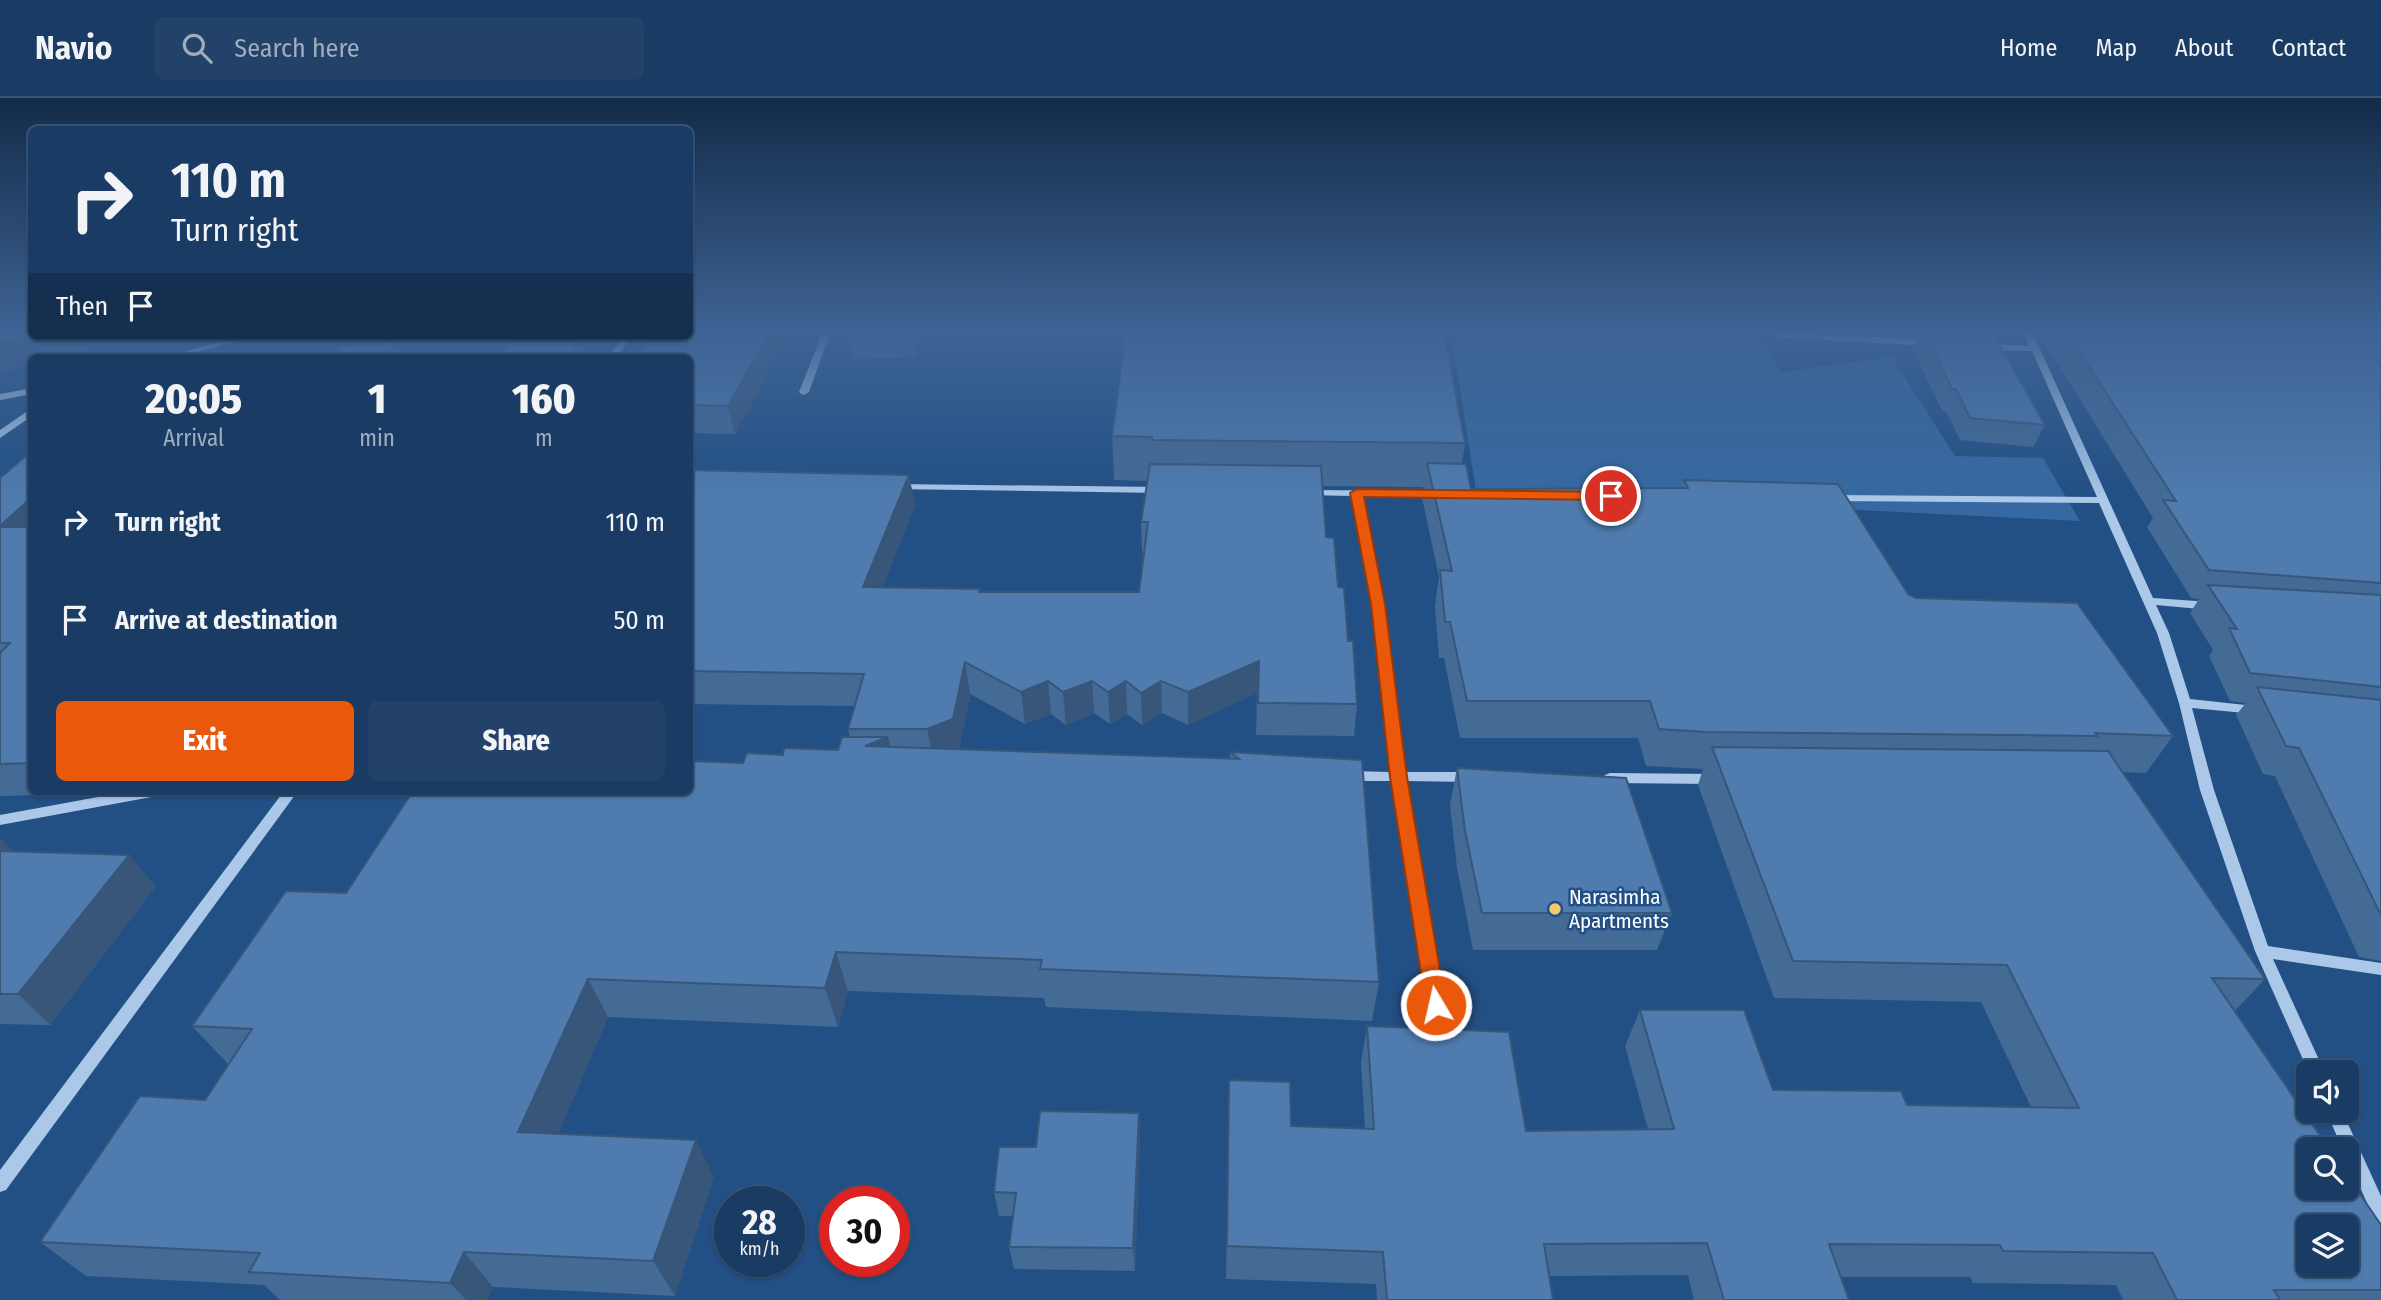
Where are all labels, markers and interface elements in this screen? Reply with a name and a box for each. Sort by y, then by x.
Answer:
search box [154,17,644,80]
text: Navio [35,28,112,68]
icon: search [178,29,216,67]
text: Search here [234,33,360,64]
text: Home [2000,34,2057,62]
text: Map [2095,34,2137,62]
text: About [2175,34,2233,62]
text: Contact [2271,34,2346,62]
text: 110 m [171,151,286,210]
icon: right [56,154,147,245]
text: Turn right [171,211,298,249]
icon: arrive [122,287,160,325]
text: Then [56,291,108,322]
text: 20:05 [145,374,242,424]
text: 1 [368,374,386,424]
text: 160 [512,374,576,424]
text: Arrival [163,424,224,452]
text: min [359,424,395,452]
text: m [535,424,553,452]
pin [1581,466,1641,526]
icon: arrive [1592,477,1630,515]
icon: right [56,503,94,541]
text: Turn right [115,507,221,538]
text: 110 m [605,507,665,538]
icon: arrive [56,601,94,639]
text: Arrive at destination [115,605,338,636]
text: 50 m [613,605,665,636]
button: Exit [56,701,354,781]
button: Share [368,701,665,781]
place label: Narasimha Apartments [1569,884,1669,934]
marker: Narasimha Apartments [1547,901,1563,917]
position arrow [1399,968,1473,1042]
map controls [2296,1060,2359,1277]
button: sound [2296,1060,2359,1123]
button: search [2296,1137,2359,1200]
speed limit sign: 30 [819,1186,910,1277]
text: 28 [742,1201,777,1243]
button: layers [2296,1214,2359,1277]
text: km/h [739,1238,780,1260]

